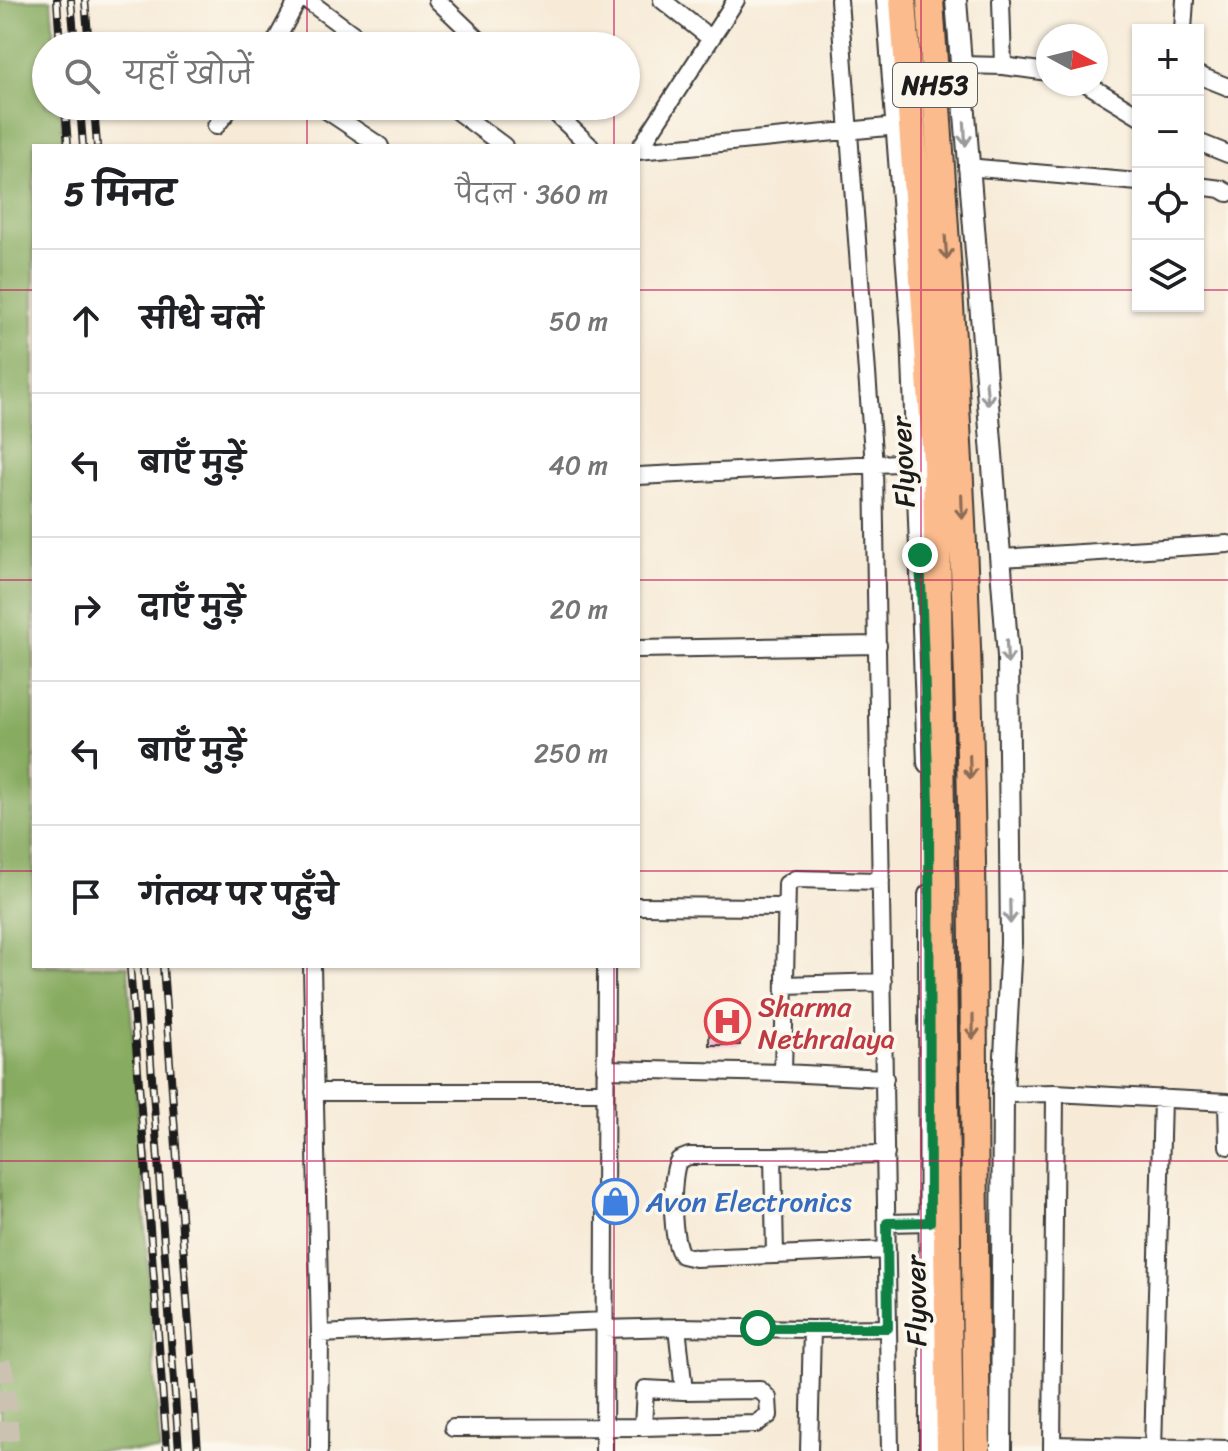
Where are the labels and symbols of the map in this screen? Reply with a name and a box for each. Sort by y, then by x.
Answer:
north arrow [1036,24,1108,96]
road number: NH53 [893,63,977,107]
one-way arrow [958,120,973,147]
one-way arrow [939,234,954,261]
one-way arrow [980,379,995,406]
street label: Flyover [876,414,930,509]
one-way arrow [955,493,970,520]
route end [902,537,938,573]
one-way arrow [1000,638,1015,665]
one-way arrow [963,753,978,780]
one-way arrow [1002,898,1018,925]
place label: Sharma Nethralaya [758,982,895,1063]
hospital icon: Sharma Nethralaya [703,998,751,1046]
one-way arrow [965,1013,981,1040]
shop icon: Avon Electronics [591,1177,639,1225]
place label: Avon Electronics [645,1177,852,1226]
street label: Flyover [891,1254,941,1347]
route start [740,1310,776,1346]

